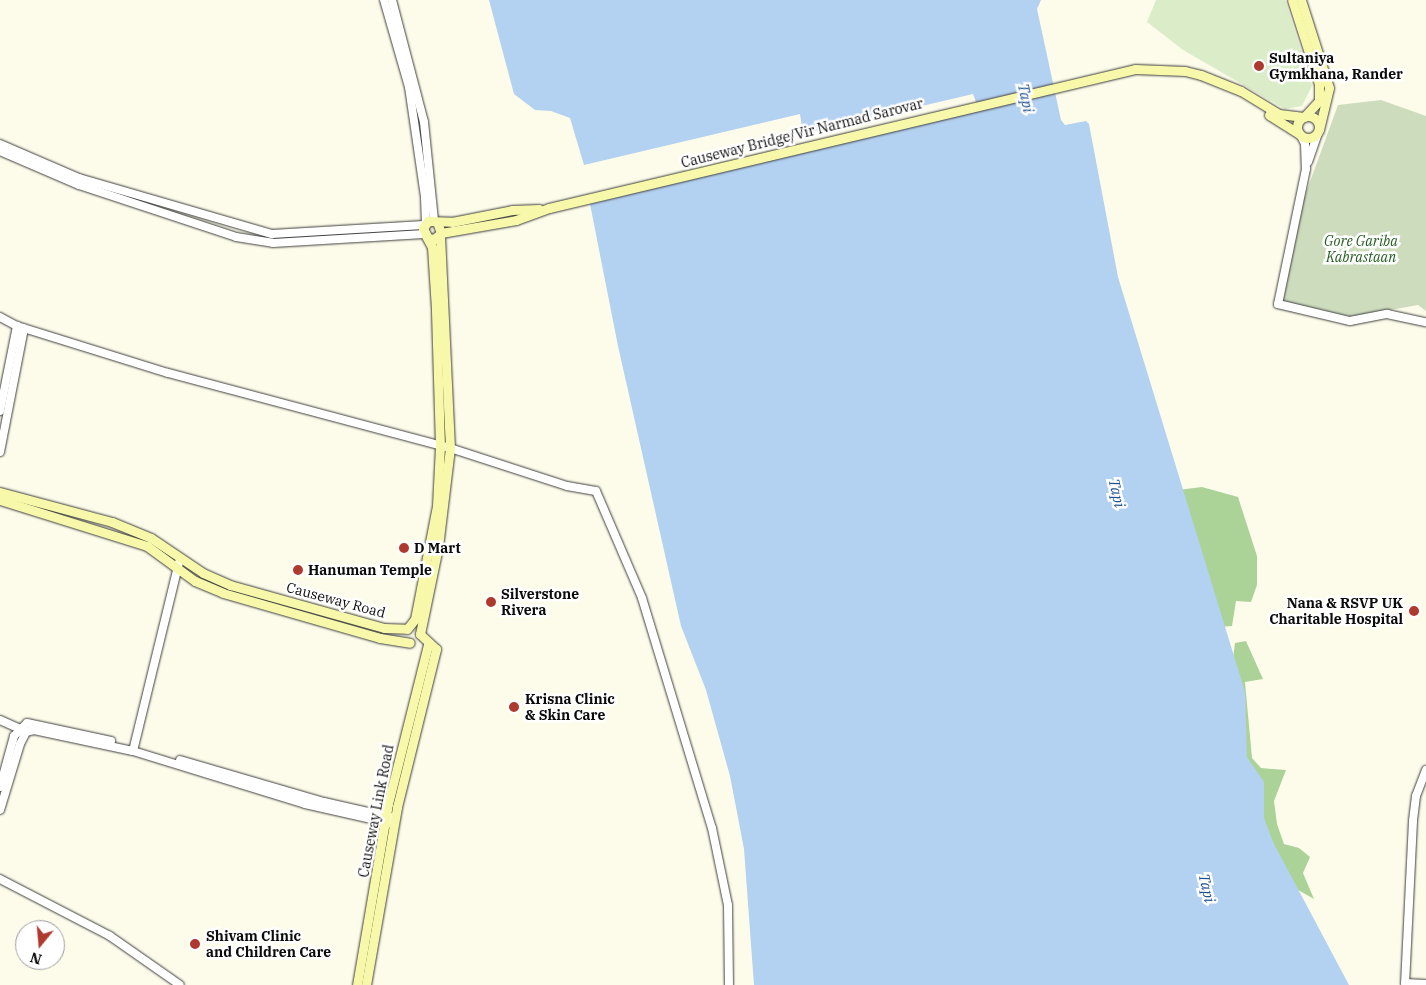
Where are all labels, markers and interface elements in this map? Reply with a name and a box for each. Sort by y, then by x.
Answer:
place label: Sultaniya Gymkhana, Rander [1269,50,1403,82]
marker: Sultaniya Gymkhana, Rander [1253,60,1265,72]
water label: Tapi [1014,82,1038,114]
street label: Causeway Bridge/Vir Narmad Sarovar [679,95,925,171]
park label: Gore Gariba Kabrastaan [1324,233,1398,266]
water label: Tapi [1105,477,1129,509]
place label: D Mart [414,540,461,556]
marker: D Mart [398,542,410,554]
place label: Hanuman Temple [308,562,432,578]
marker: Hanuman Temple [292,564,304,576]
street label: Causeway Road [285,579,387,621]
place label: Silverstone Rivera [501,586,579,618]
place label: Nana & RSVP UK Charitable Hospital [1269,595,1403,628]
marker: Silverstone Rivera [485,596,497,608]
marker: Nana & RSVP UK Charitable Hospital [1407,604,1421,618]
place label: Krisna Clinic & Skin Care [525,691,615,724]
marker: Krisna Clinic & Skin Care [507,700,521,714]
street label: Causeway Link Road [355,743,397,879]
water label: Tapi [1195,872,1219,904]
north arrow [15,920,65,970]
place label: Shivam Clinic and Children Care [206,928,331,960]
marker: Shivam Clinic and Children Care [188,937,202,951]
text: N [28,948,44,969]

